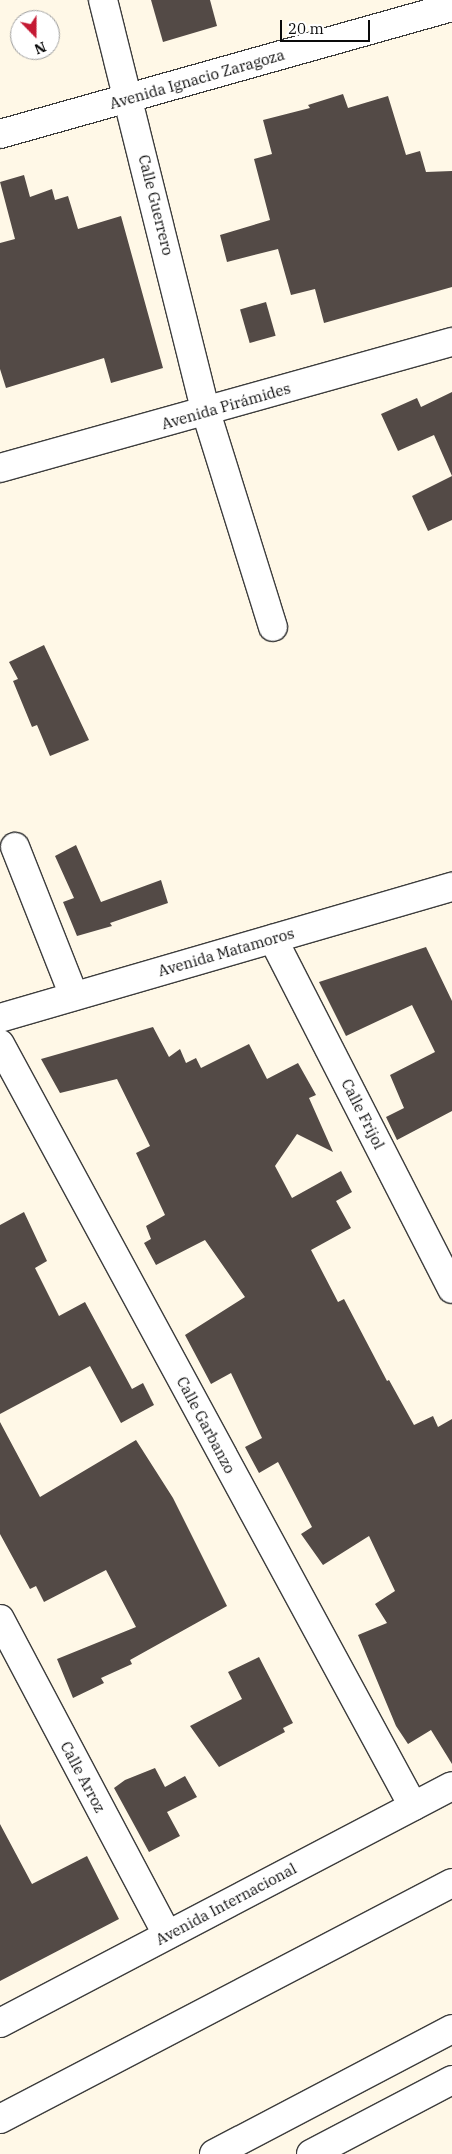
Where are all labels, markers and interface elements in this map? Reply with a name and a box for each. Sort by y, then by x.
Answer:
north arrow [10,10,60,60]
scale bar [282,10,372,42]
text: 20 m [288,19,324,38]
text: N [32,38,49,58]
street label: Avenida Ignacio Zaragoza [107,45,287,113]
street label: Calle Guerrero [135,153,177,257]
street label: Avenida Pirámides [159,379,293,433]
street label: Avenida Matamoros [156,924,296,980]
street label: Calle Frijol [338,1076,388,1152]
street label: Calle Garbanzo [173,1374,239,1476]
street label: Calle Arroz [57,1738,109,1816]
street label: Avenida Internacional [153,1859,299,1949]

